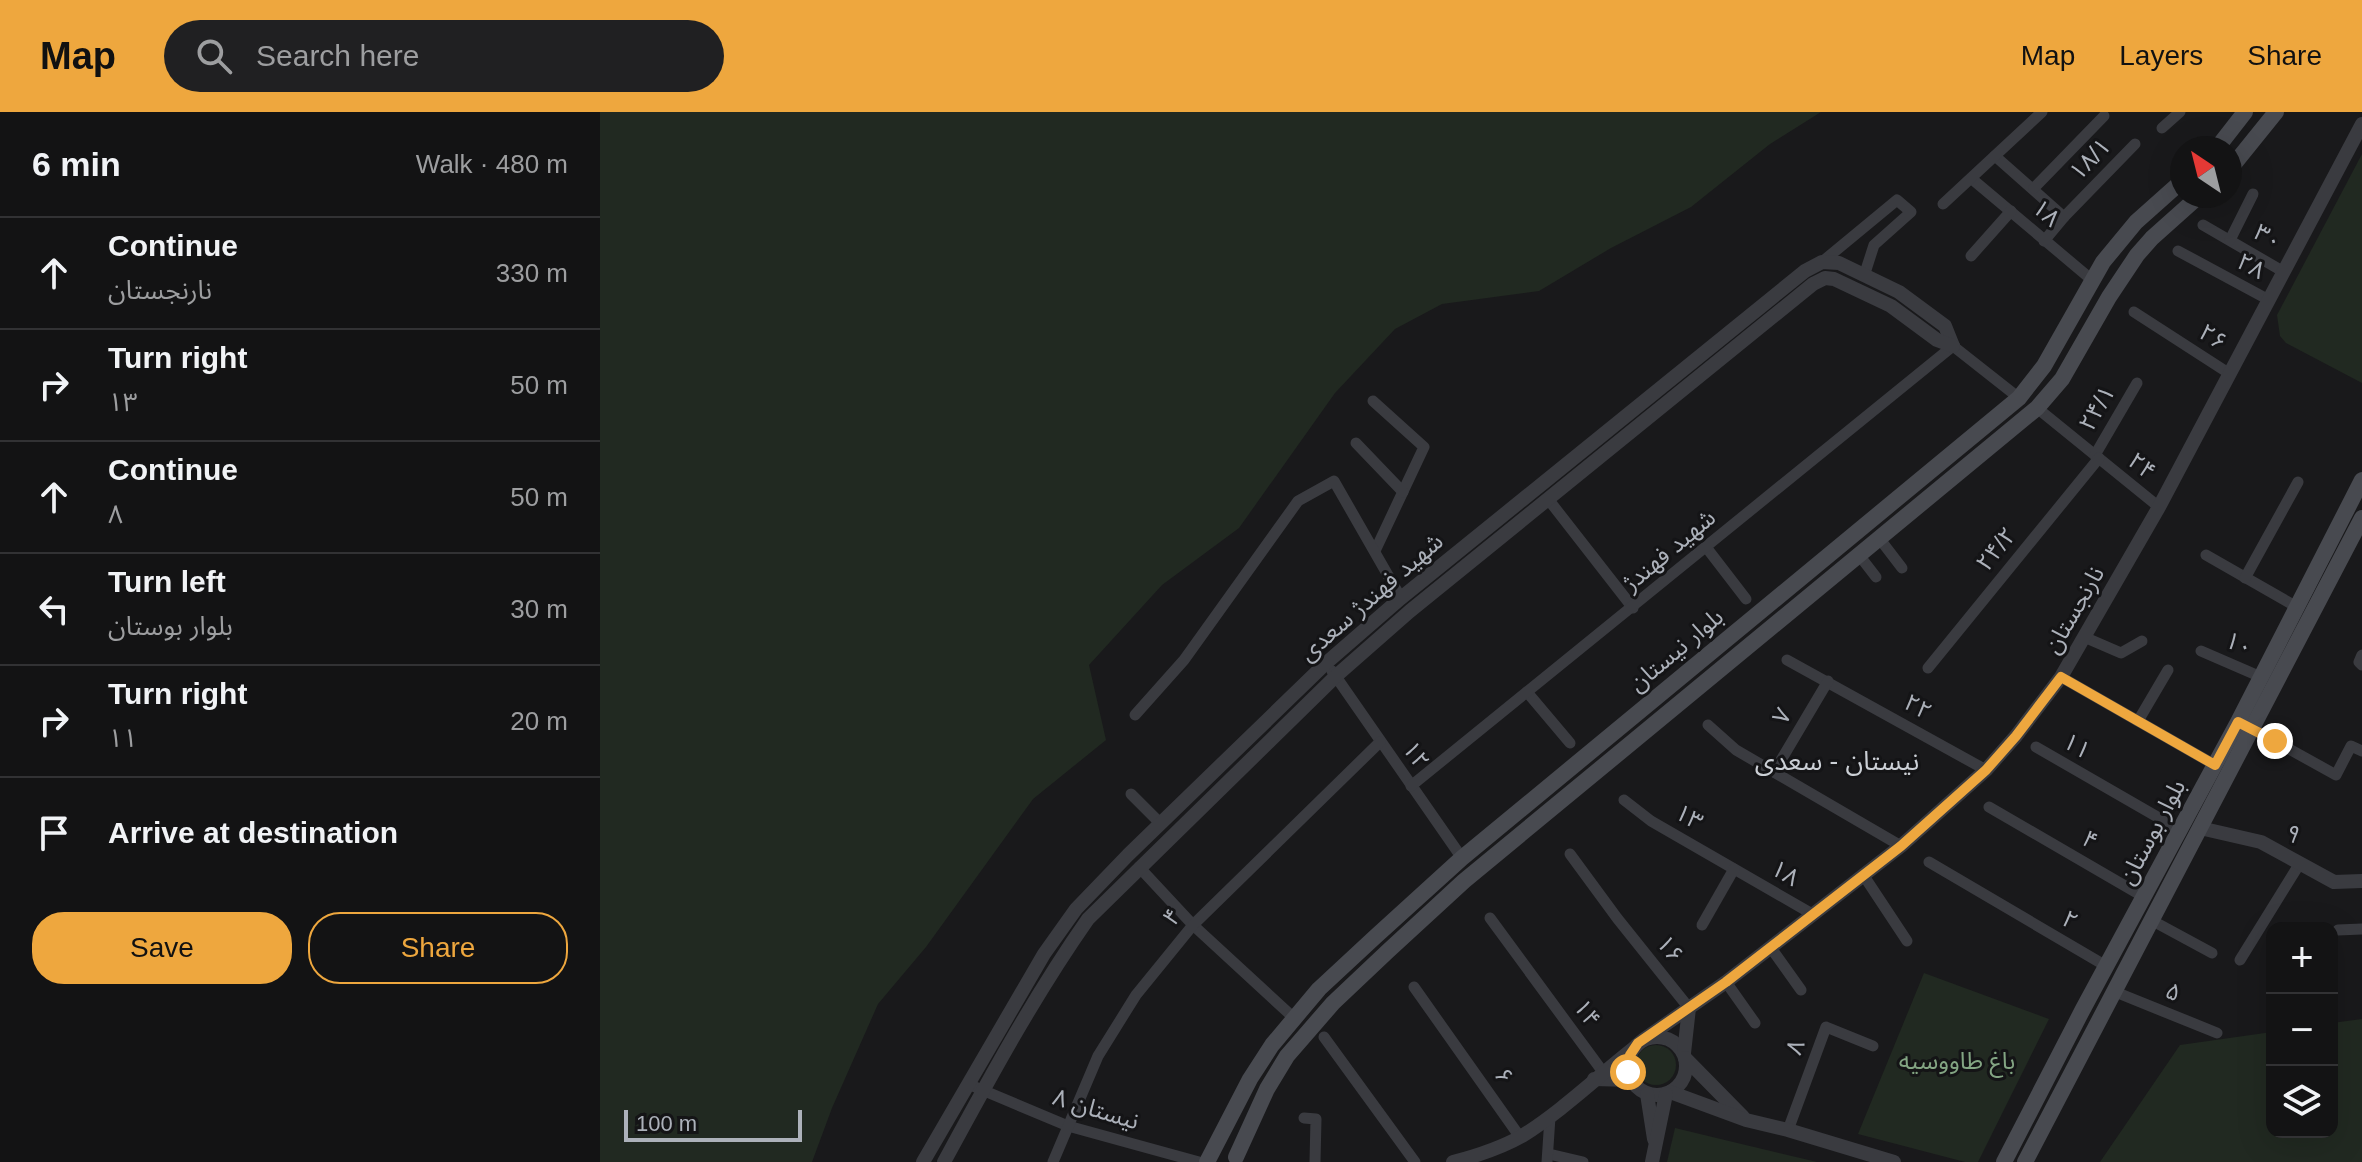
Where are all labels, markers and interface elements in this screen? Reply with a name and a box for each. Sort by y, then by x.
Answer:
search box [164,20,724,92]
icon: search [192,34,236,78]
text: Map [40,35,116,77]
text: Search here [256,39,419,72]
text: Map [2021,40,2075,71]
text: Layers [2119,40,2203,71]
text: Share [2247,40,2322,71]
street label: ۱۸/۱ [2063,132,2116,185]
north arrow [2170,136,2242,208]
text: 6 min [32,145,121,183]
text: Walk · 480 m [416,149,568,179]
street label: ۱۸ [2027,193,2066,232]
street label: ۳۰ [2250,218,2287,255]
text: Continue [108,229,238,262]
street label: ۲۸ [2233,247,2270,284]
icon: ahead [32,251,76,295]
text: 330 m [496,258,568,288]
text: نارنجستان [108,275,212,305]
street label: ۲۶ [2194,318,2232,355]
text: Turn right [108,341,247,374]
icon: right [32,363,76,407]
text: 50 m [510,370,568,400]
street label: ۲۴/۱ [2073,380,2120,435]
text: ۱۳ [108,387,138,417]
street label: ۲۴ [2123,446,2161,485]
text: Continue [108,453,238,486]
icon: ahead [32,475,76,519]
text: 50 m [510,482,568,512]
text: ۸ [108,499,123,529]
street label: شهید فهندژ [1616,503,1721,597]
street label: ۲۴/۲ [1970,522,2021,576]
street label: شهید فهندژ سعدی [1293,527,1449,667]
street label: نارنجستان [2038,561,2110,659]
text: Turn left [108,565,226,598]
icon: left [32,587,76,631]
text: 30 m [510,594,568,624]
street label: بلوار نیستان [1623,603,1729,697]
text: بلوار بوستان [108,611,233,641]
street label: ۱۰ [2221,626,2257,661]
text: Turn right [108,677,247,710]
street label: ۲۲ [1900,688,1937,725]
icon: right [32,699,76,743]
street label: ۷ [1766,703,1797,728]
text: 20 m [510,706,568,736]
text: ۱۱ [108,723,138,753]
route end [2257,723,2293,759]
street label: ۱۱ [2059,727,2096,764]
street label: ۱۲ [1397,736,1435,774]
district label: نیستان - سعدی [1755,746,1919,776]
street label: بلوار بوستان [2113,775,2191,889]
street label: ۱۳ [1671,798,1708,835]
icon: arrive [32,811,76,855]
text: Arrive at destination [108,816,398,849]
street label: ۹ [2281,818,2306,849]
street label: ۴ [2077,824,2103,855]
street label: ۱۸ [1767,854,1804,891]
street label: ۴ [1157,903,1186,931]
street label: ۲ [2058,904,2083,935]
button: Save [32,912,292,984]
button: Share [308,912,568,984]
map controls [2266,922,2338,1138]
button: + [2266,922,2338,994]
street label: ۱۶ [1651,930,1690,968]
street label: ۵ [2162,976,2185,1007]
street label: ۱۴ [1568,994,1606,1032]
button: − [2266,994,2338,1066]
street label: ۸ [1779,1036,1810,1058]
park label: باغ طاووسیه [1899,1047,2015,1078]
route start [1610,1054,1646,1090]
street label: ۶ [1489,1062,1519,1089]
button: layers [2266,1066,2338,1138]
street label: نیستان ۸ [1050,1083,1142,1135]
scale bar [624,1106,802,1142]
text: 100 m [636,1111,697,1136]

